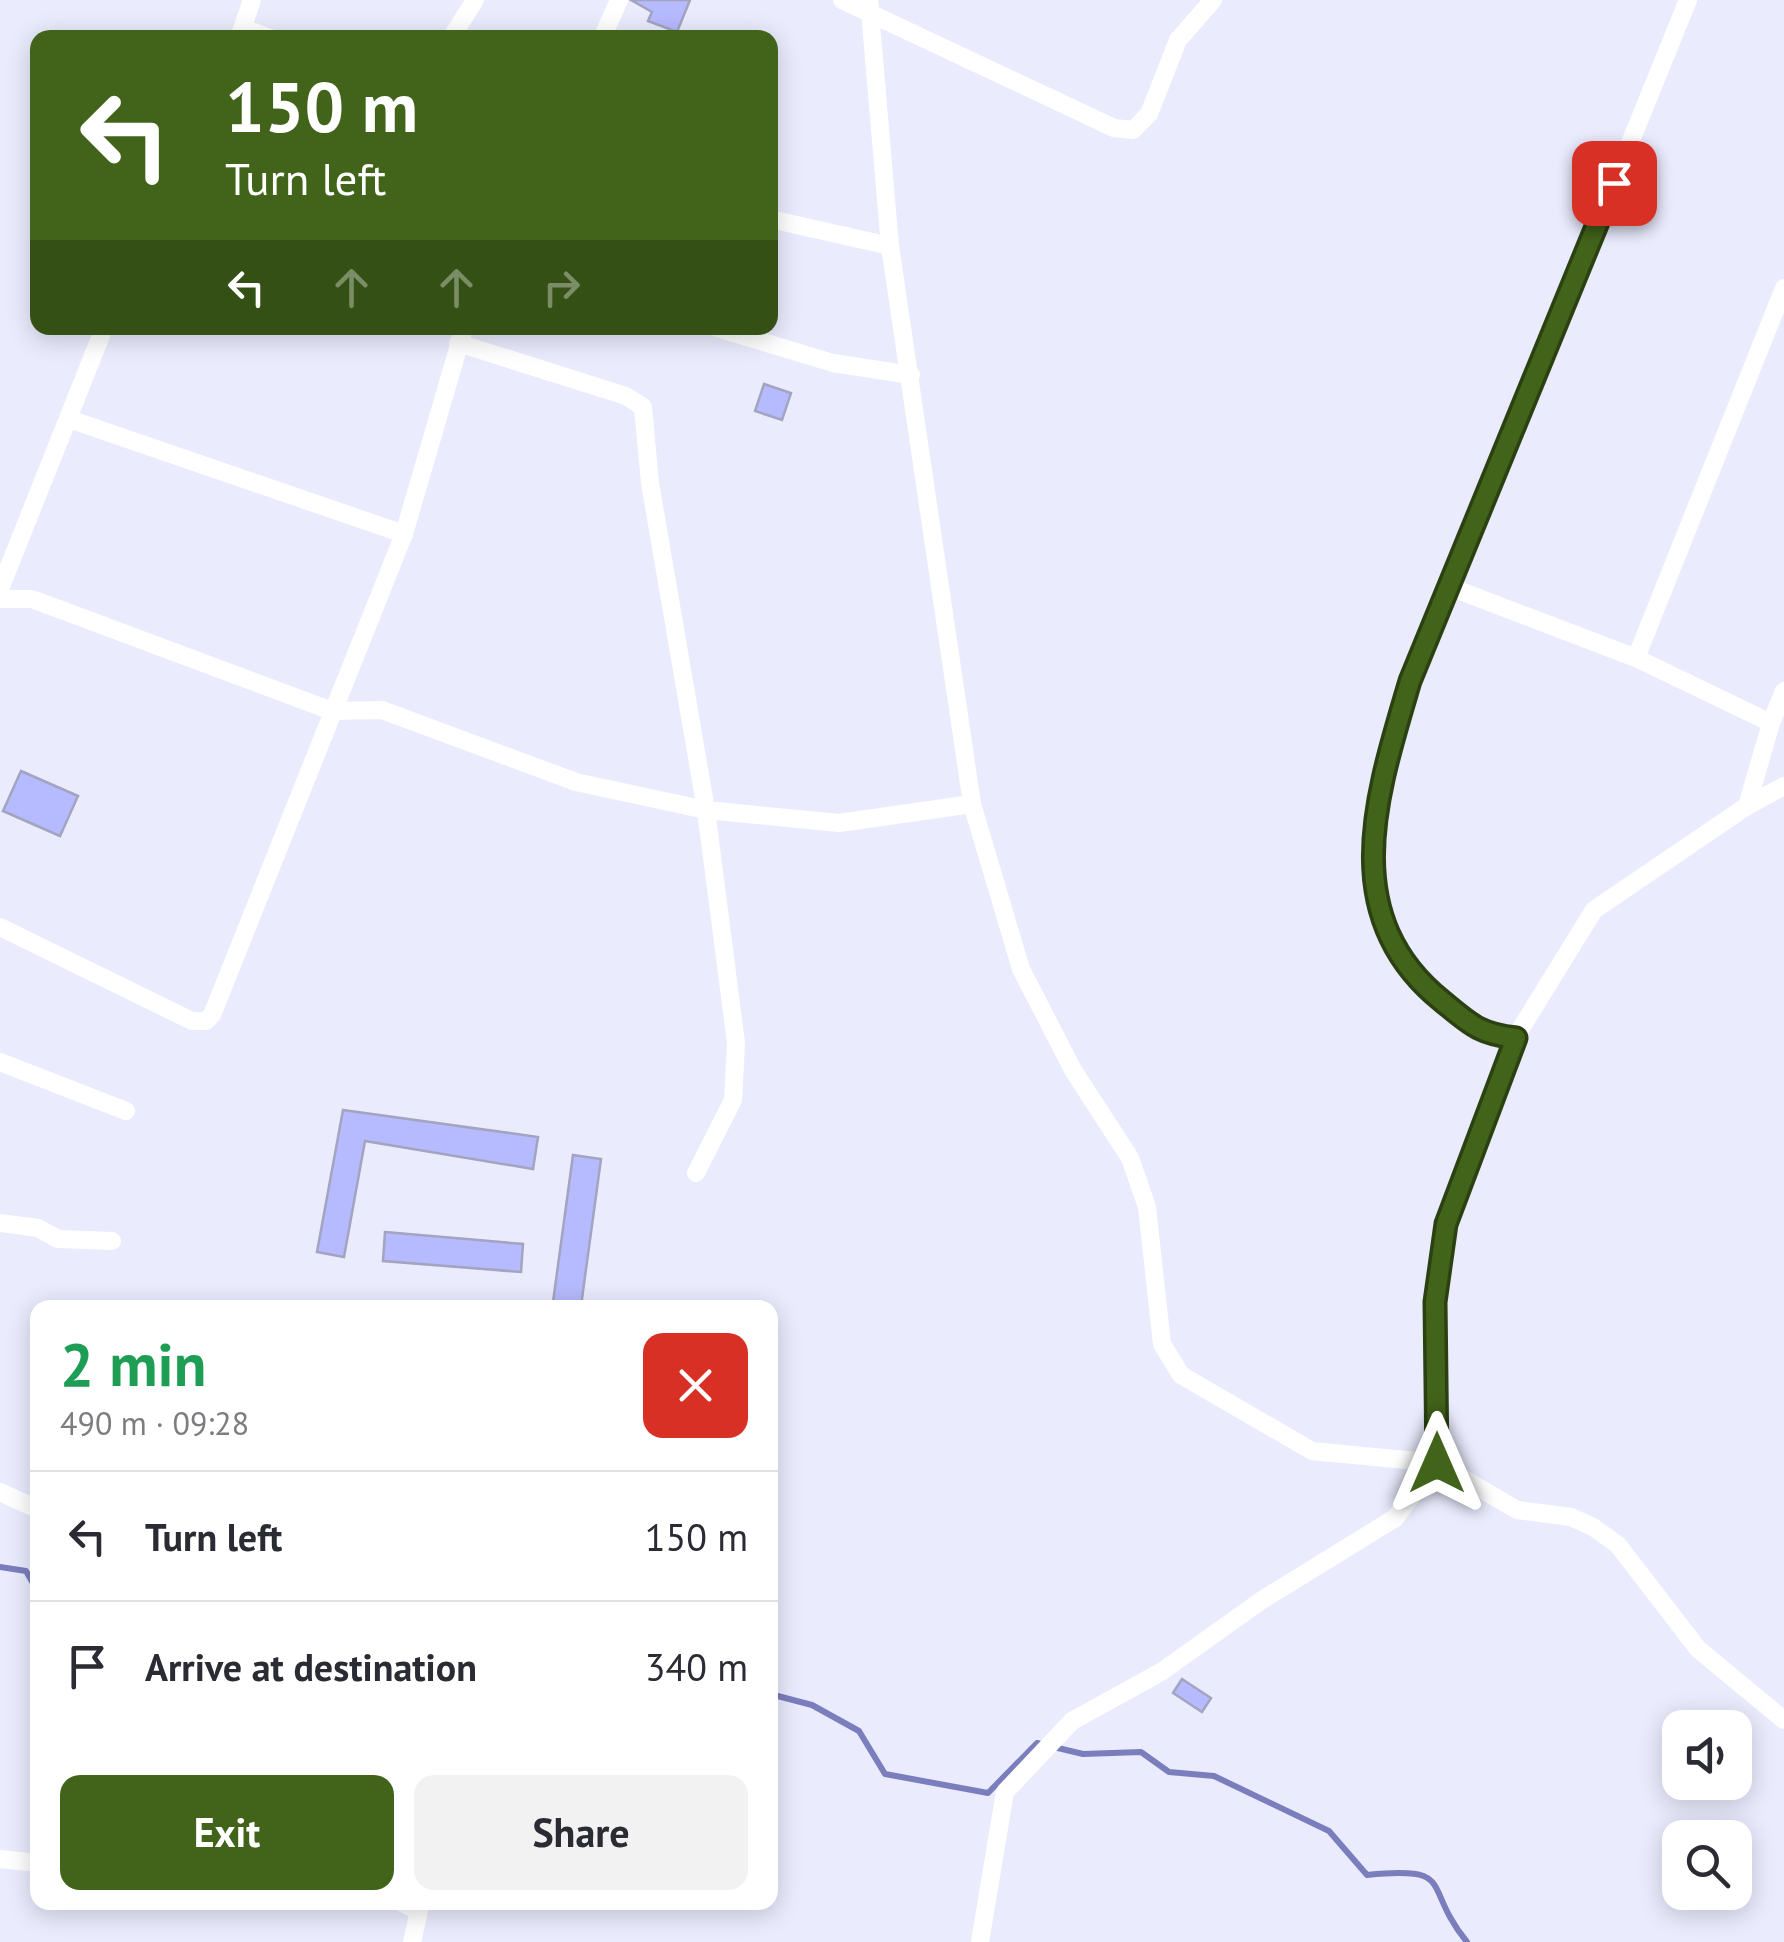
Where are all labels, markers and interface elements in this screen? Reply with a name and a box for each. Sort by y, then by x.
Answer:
text: 150 m [225,61,418,151]
icon: left [60,70,190,200]
pin [1572,141,1657,226]
text: Turn left [225,149,386,207]
icon: arrive [1587,156,1642,211]
icon: left [219,260,274,315]
icon: ahead [324,260,379,315]
icon: ahead [429,260,484,315]
icon: right [534,260,589,315]
text: 2 min [60,1325,206,1403]
button: close [643,1333,748,1438]
text: 490 m · 09:28 [60,1402,249,1444]
position arrow [1385,1411,1489,1515]
icon: left [60,1509,115,1564]
text: Turn left [145,1512,282,1561]
text: 150 m [645,1512,748,1561]
icon: arrive [60,1639,115,1694]
text: Arrive at destination [145,1642,477,1691]
text: 340 m [645,1642,748,1691]
map controls [1662,1710,1752,1910]
button: sound [1662,1710,1752,1800]
button: Exit [60,1775,394,1890]
button: Share [414,1775,748,1890]
button: search [1662,1820,1752,1910]

